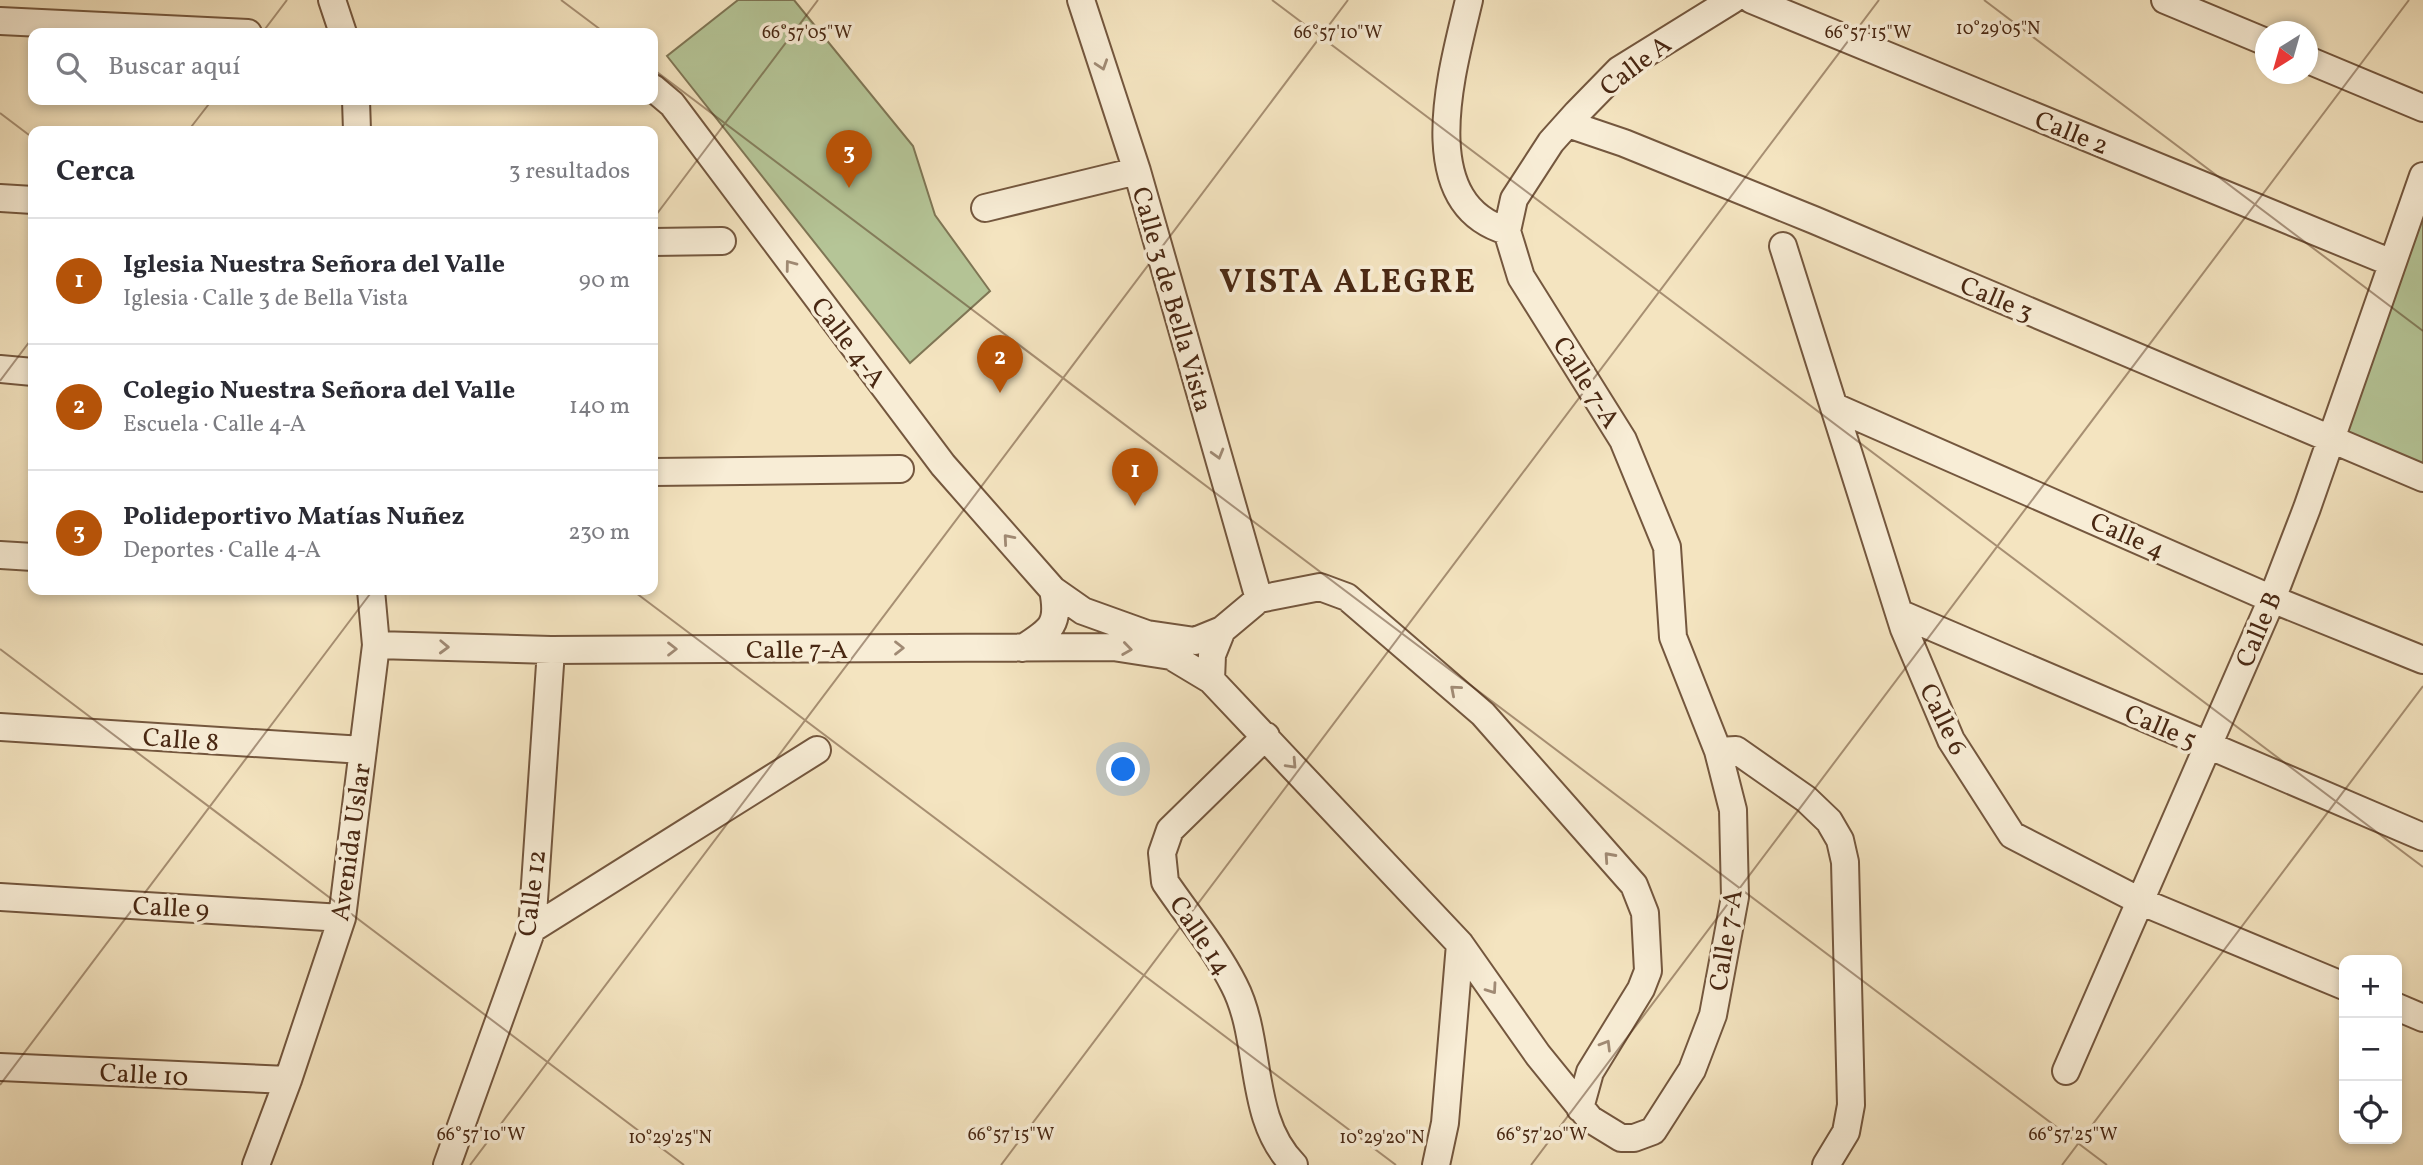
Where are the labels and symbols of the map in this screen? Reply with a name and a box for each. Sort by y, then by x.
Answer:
text: 10°29'05"N [1956,17,2040,42]
text: 66°57'05"W [762,21,852,46]
text: 66°57'10"W [1294,21,1382,46]
text: 66°57'15"W [1825,21,1911,46]
north arrow [2255,21,2318,84]
street label: Calle A [1593,28,1680,105]
one-way arrow [1094,58,1108,71]
street label: Calle 2 [2029,103,2114,165]
pin: 3 [826,130,872,188]
street label: Calle 3 de Bella Vista [1122,183,1220,416]
one-way arrow [786,261,799,273]
district label: VISTA ALEGRE [1219,261,1477,307]
street label: Calle 3 [1954,268,2038,331]
street label: Calle 4-A [801,290,893,396]
street label: Calle 7-A [1543,330,1628,436]
pin: 2 [977,335,1023,393]
one-way arrow [1209,447,1224,459]
pin: 1 [1112,448,1158,506]
street label: Calle 4 [2084,504,2170,569]
one-way arrow [1004,534,1016,547]
street label: Calle B [2228,586,2292,673]
street label: Calle 7-A [746,633,848,669]
one-way arrow [439,639,450,654]
one-way arrow [895,640,905,656]
one-way arrow [667,642,678,657]
one-way arrow [1121,642,1133,657]
street label: Calle 6 [1909,678,1975,762]
one-way arrow [1450,686,1463,698]
street label: Calle 5 [2118,697,2202,759]
street label: Calle 8 [142,720,220,762]
your location [1106,752,1140,786]
one-way arrow [1284,756,1297,769]
street label: Avenida Uslar [323,761,381,924]
street label: Calle 12 [510,848,556,939]
one-way arrow [1605,852,1617,865]
street label: Calle 7-A [1701,887,1753,994]
street label: Calle 9 [132,889,210,929]
street label: Calle 14 [1160,889,1239,983]
one-way arrow [1484,981,1496,994]
one-way arrow [1597,1040,1610,1053]
street label: Calle 10 [99,1056,189,1096]
text: 66°57'10"W [437,1123,525,1148]
text: 66°57'15"W [968,1123,1054,1148]
text: 66°57'20"W [1497,1123,1587,1148]
text: 66°57'25"W [2028,1123,2118,1148]
text: 10°29'25"N [628,1126,712,1151]
text: 10°29'20"N [1339,1126,1425,1151]

